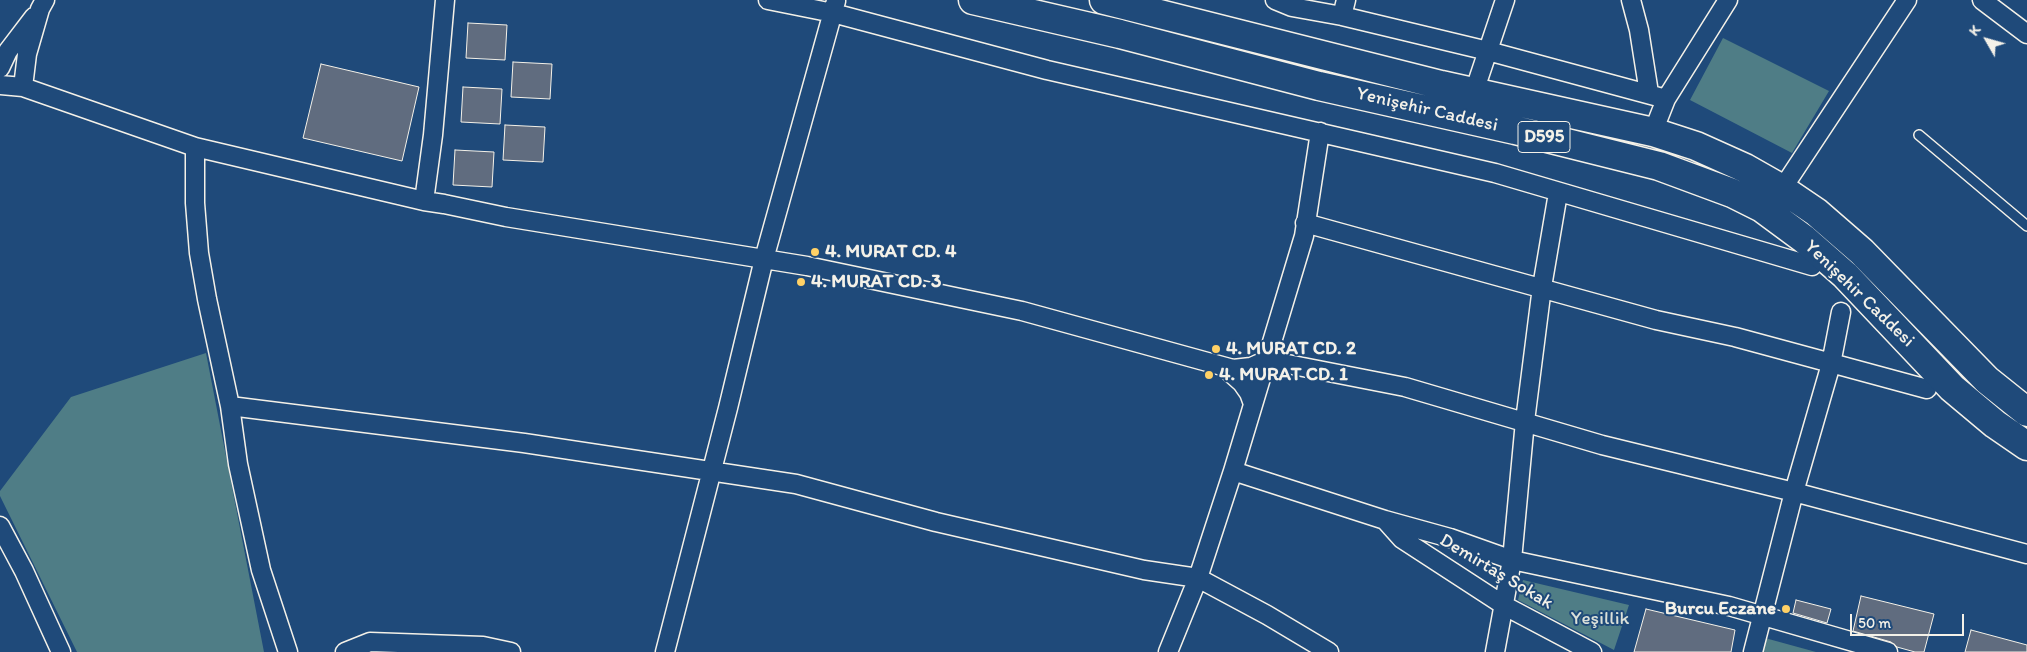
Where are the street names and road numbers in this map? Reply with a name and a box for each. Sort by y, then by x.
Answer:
street label: Yenişehir Caddesi [1354,83,1500,137]
road number: D595 [1518,121,1570,152]
street label: Yenişehir Caddesi [1799,236,1919,352]
street label: Demirtaş Sokak [1435,529,1557,615]

